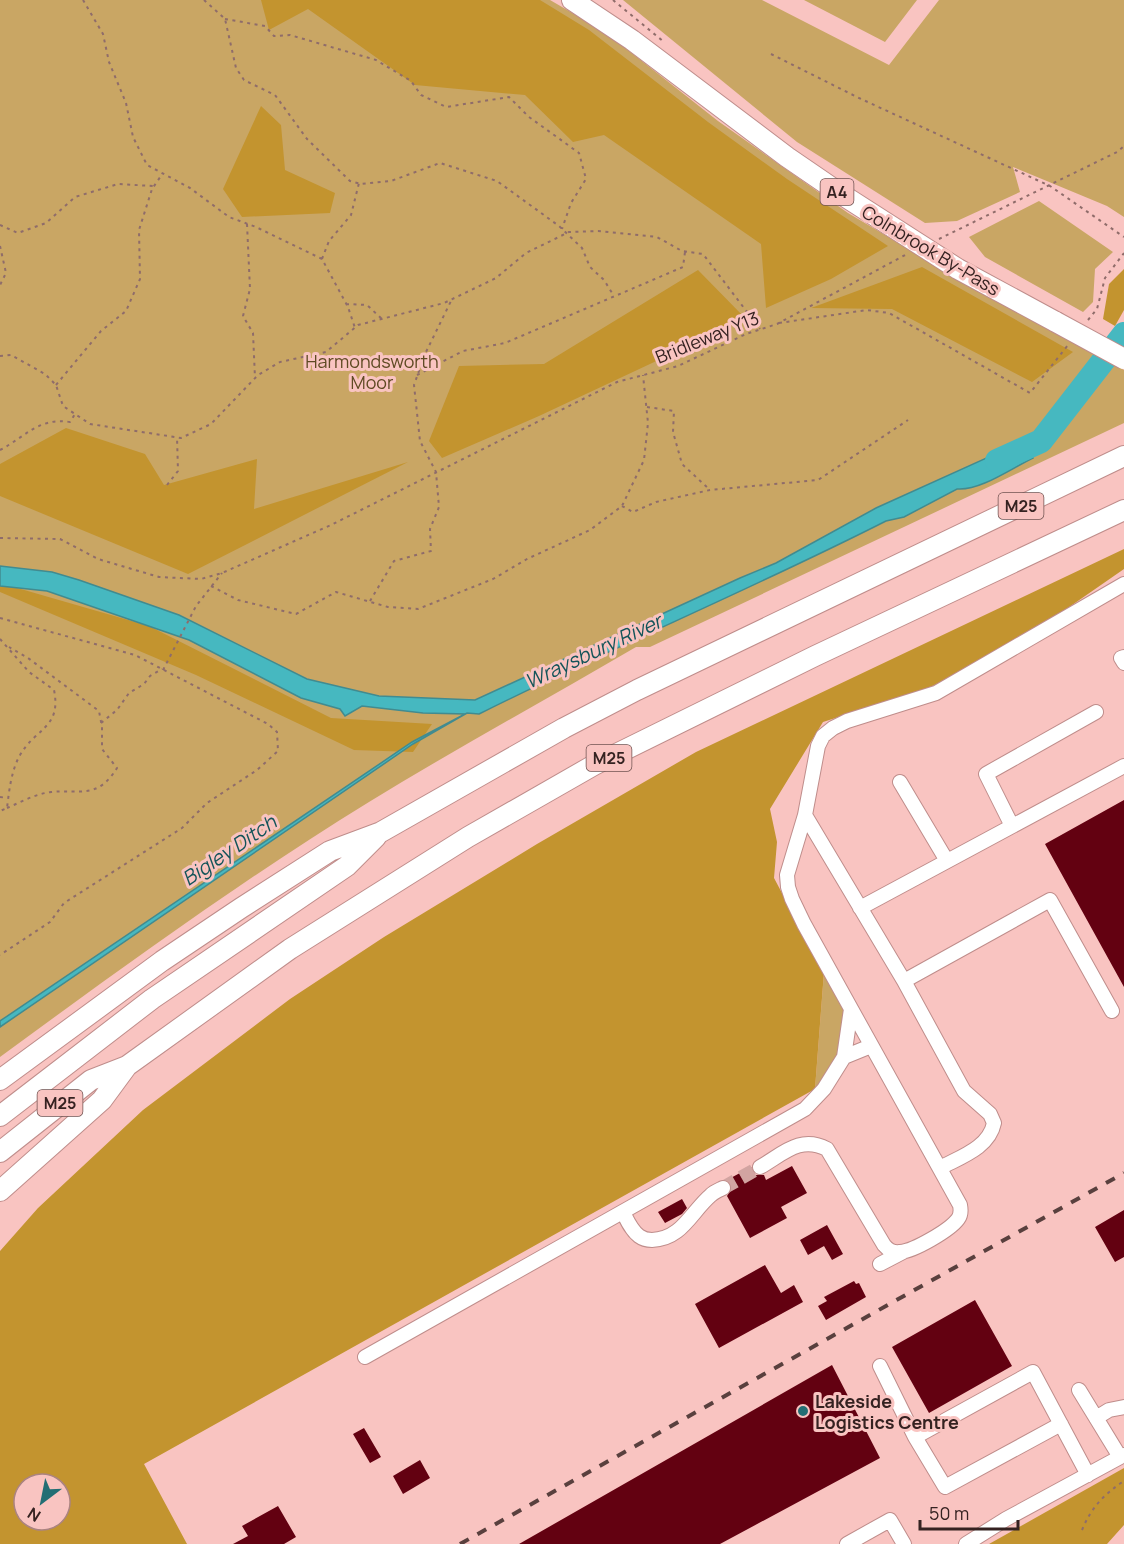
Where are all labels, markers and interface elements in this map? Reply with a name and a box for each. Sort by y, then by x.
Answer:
road number: A4 [820,179,854,205]
street label: Colnbrook By-Pass [858,199,1004,301]
street label: Bridleway Y13 [652,305,762,369]
park label: Harmondsworth Moor [305,349,439,394]
road number: M25 [998,493,1044,519]
water label: Wraysbury River [520,606,668,695]
road number: M25 [586,745,632,771]
water label: Bigley Ditch [177,808,282,891]
road number: M25 [38,1090,82,1116]
place label: Lakeside Logistics Centre [815,1389,959,1434]
marker: Lakeside Logistics Centre [796,1404,810,1418]
north arrow [12,1472,72,1532]
scale bar [920,1493,1018,1531]
text: 50 m [929,1501,969,1525]
text: N [23,1502,45,1527]

